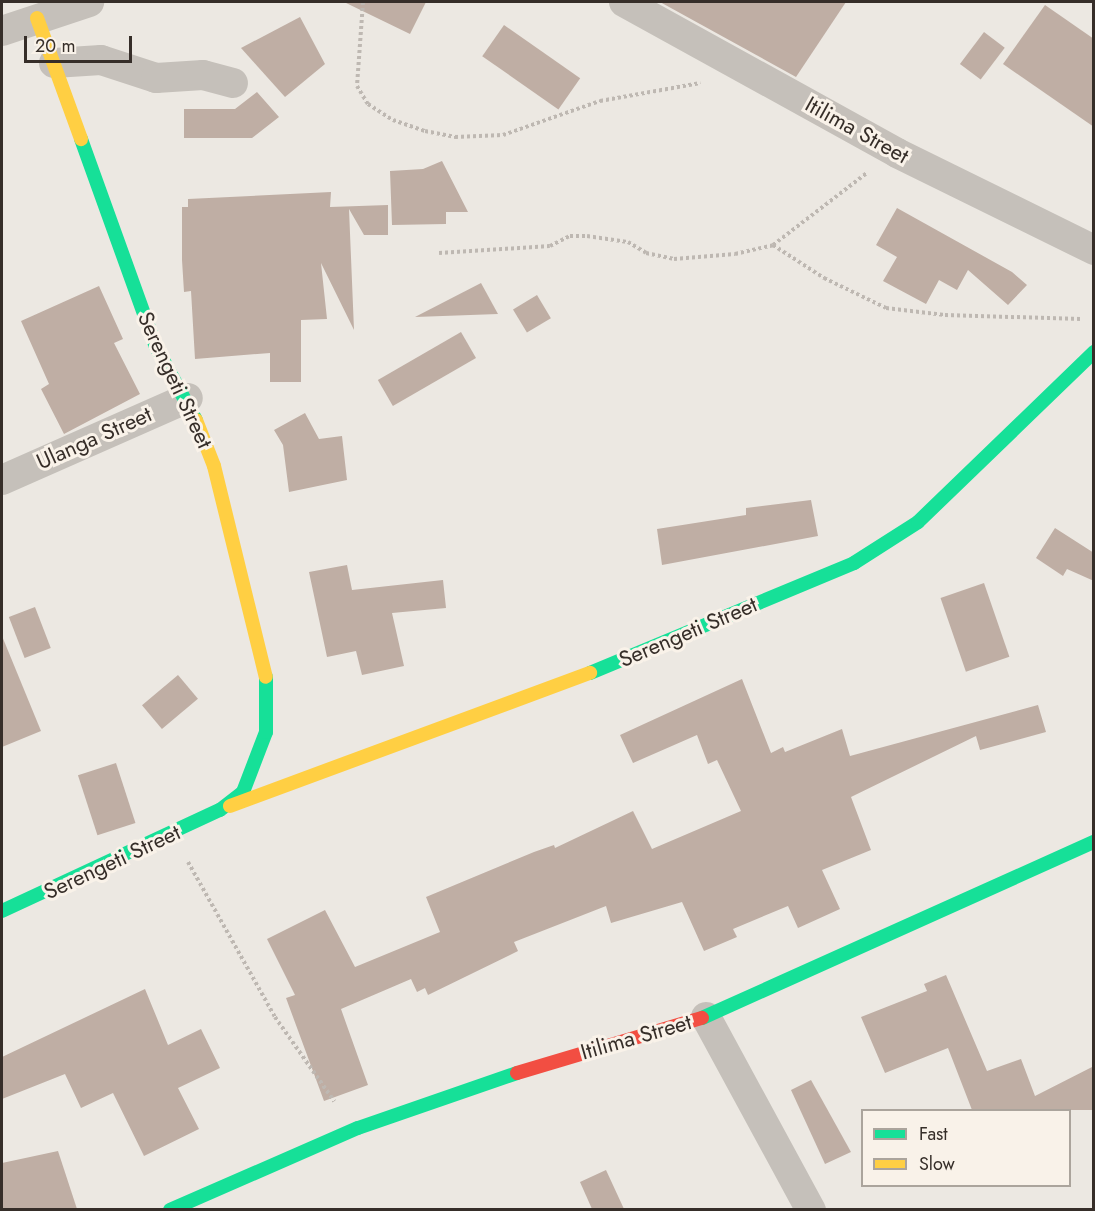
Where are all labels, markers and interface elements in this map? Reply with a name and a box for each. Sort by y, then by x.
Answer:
scale bar [27,24,135,62]
text: 20 m [35,33,75,59]
street label: Itilima Street [801,91,913,169]
street label: Serengeti Street [132,308,218,452]
street label: Ulanga Street [32,401,156,475]
street label: Serengeti Street [615,591,761,673]
street label: Serengeti Street [40,819,184,905]
street label: Itilima Street [578,1009,694,1065]
legend [861,1109,1071,1187]
text: Fast [919,1121,948,1147]
text: Slow [919,1151,955,1177]

